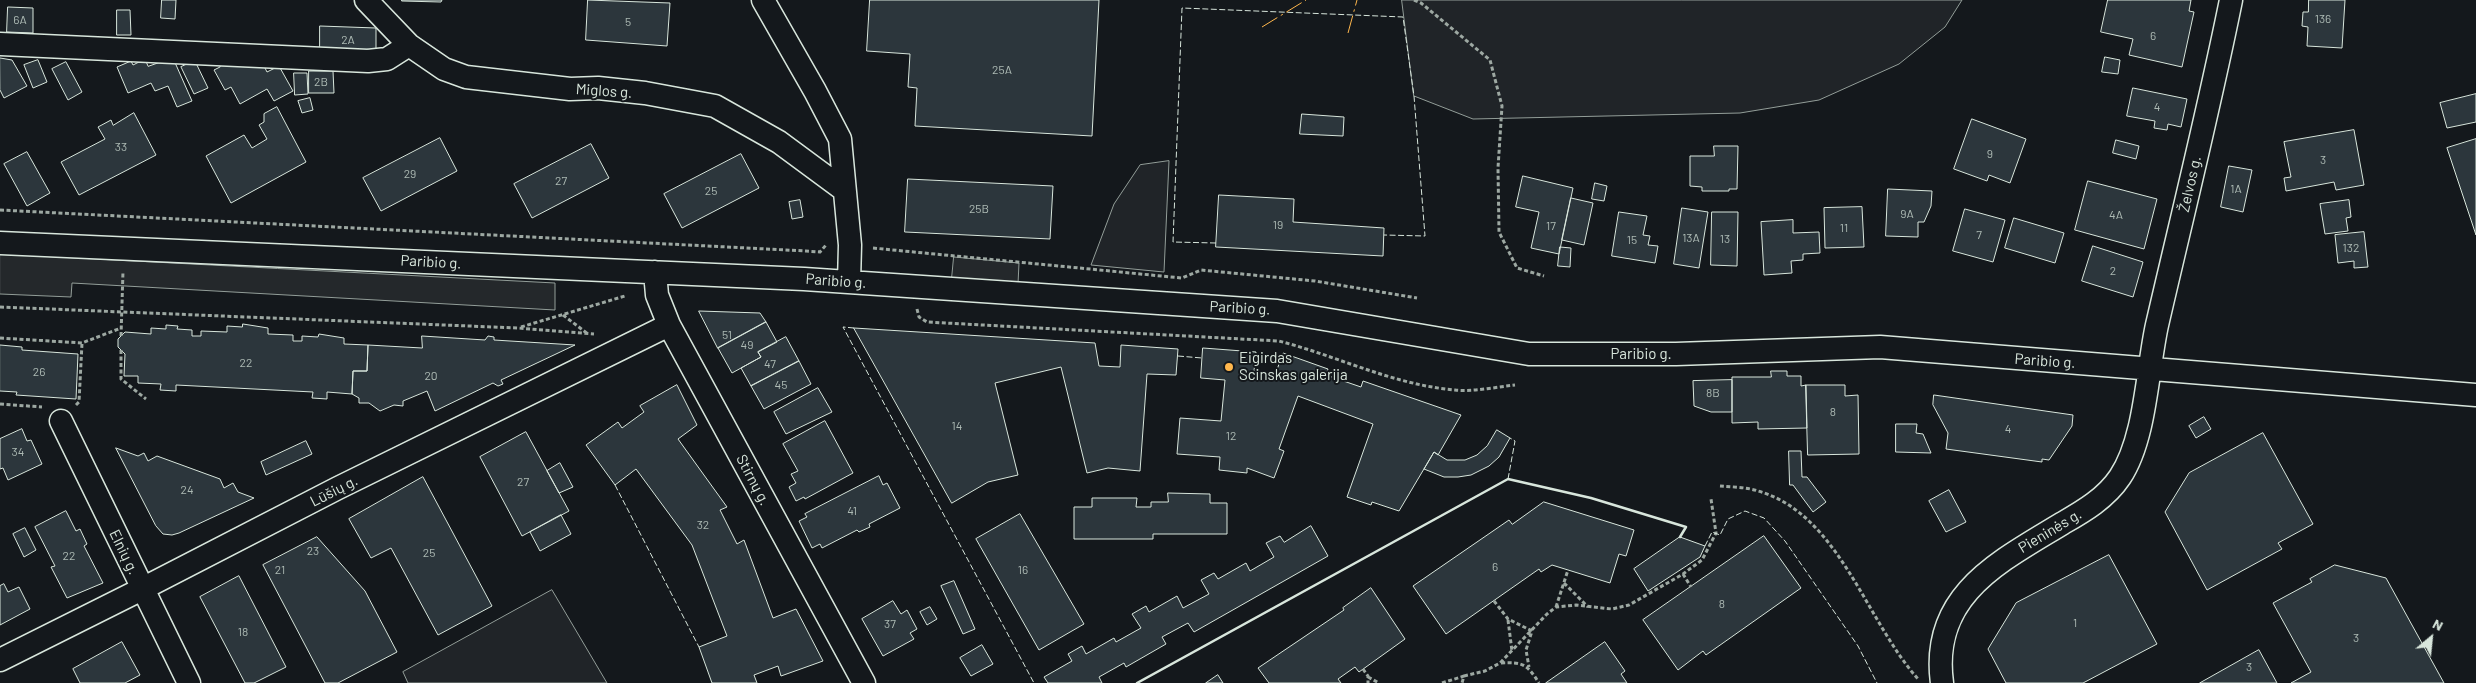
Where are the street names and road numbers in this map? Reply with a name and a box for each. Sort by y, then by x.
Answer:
street label: Miglos g. [575,80,633,102]
street label: Želvos g. [2175,154,2205,214]
street label: Paribio g. [400,251,462,273]
street label: Paribio g. [805,270,867,292]
street label: Paribio g. [1209,297,1271,319]
street label: Paribio g. [1610,345,1672,363]
street label: Paribio g. [2014,350,2076,372]
street label: Stirnų g. [732,452,774,508]
street label: Lūšių g. [307,471,361,511]
street label: Pieninės g. [2015,505,2085,557]
street label: Elnių g. [105,527,143,577]

